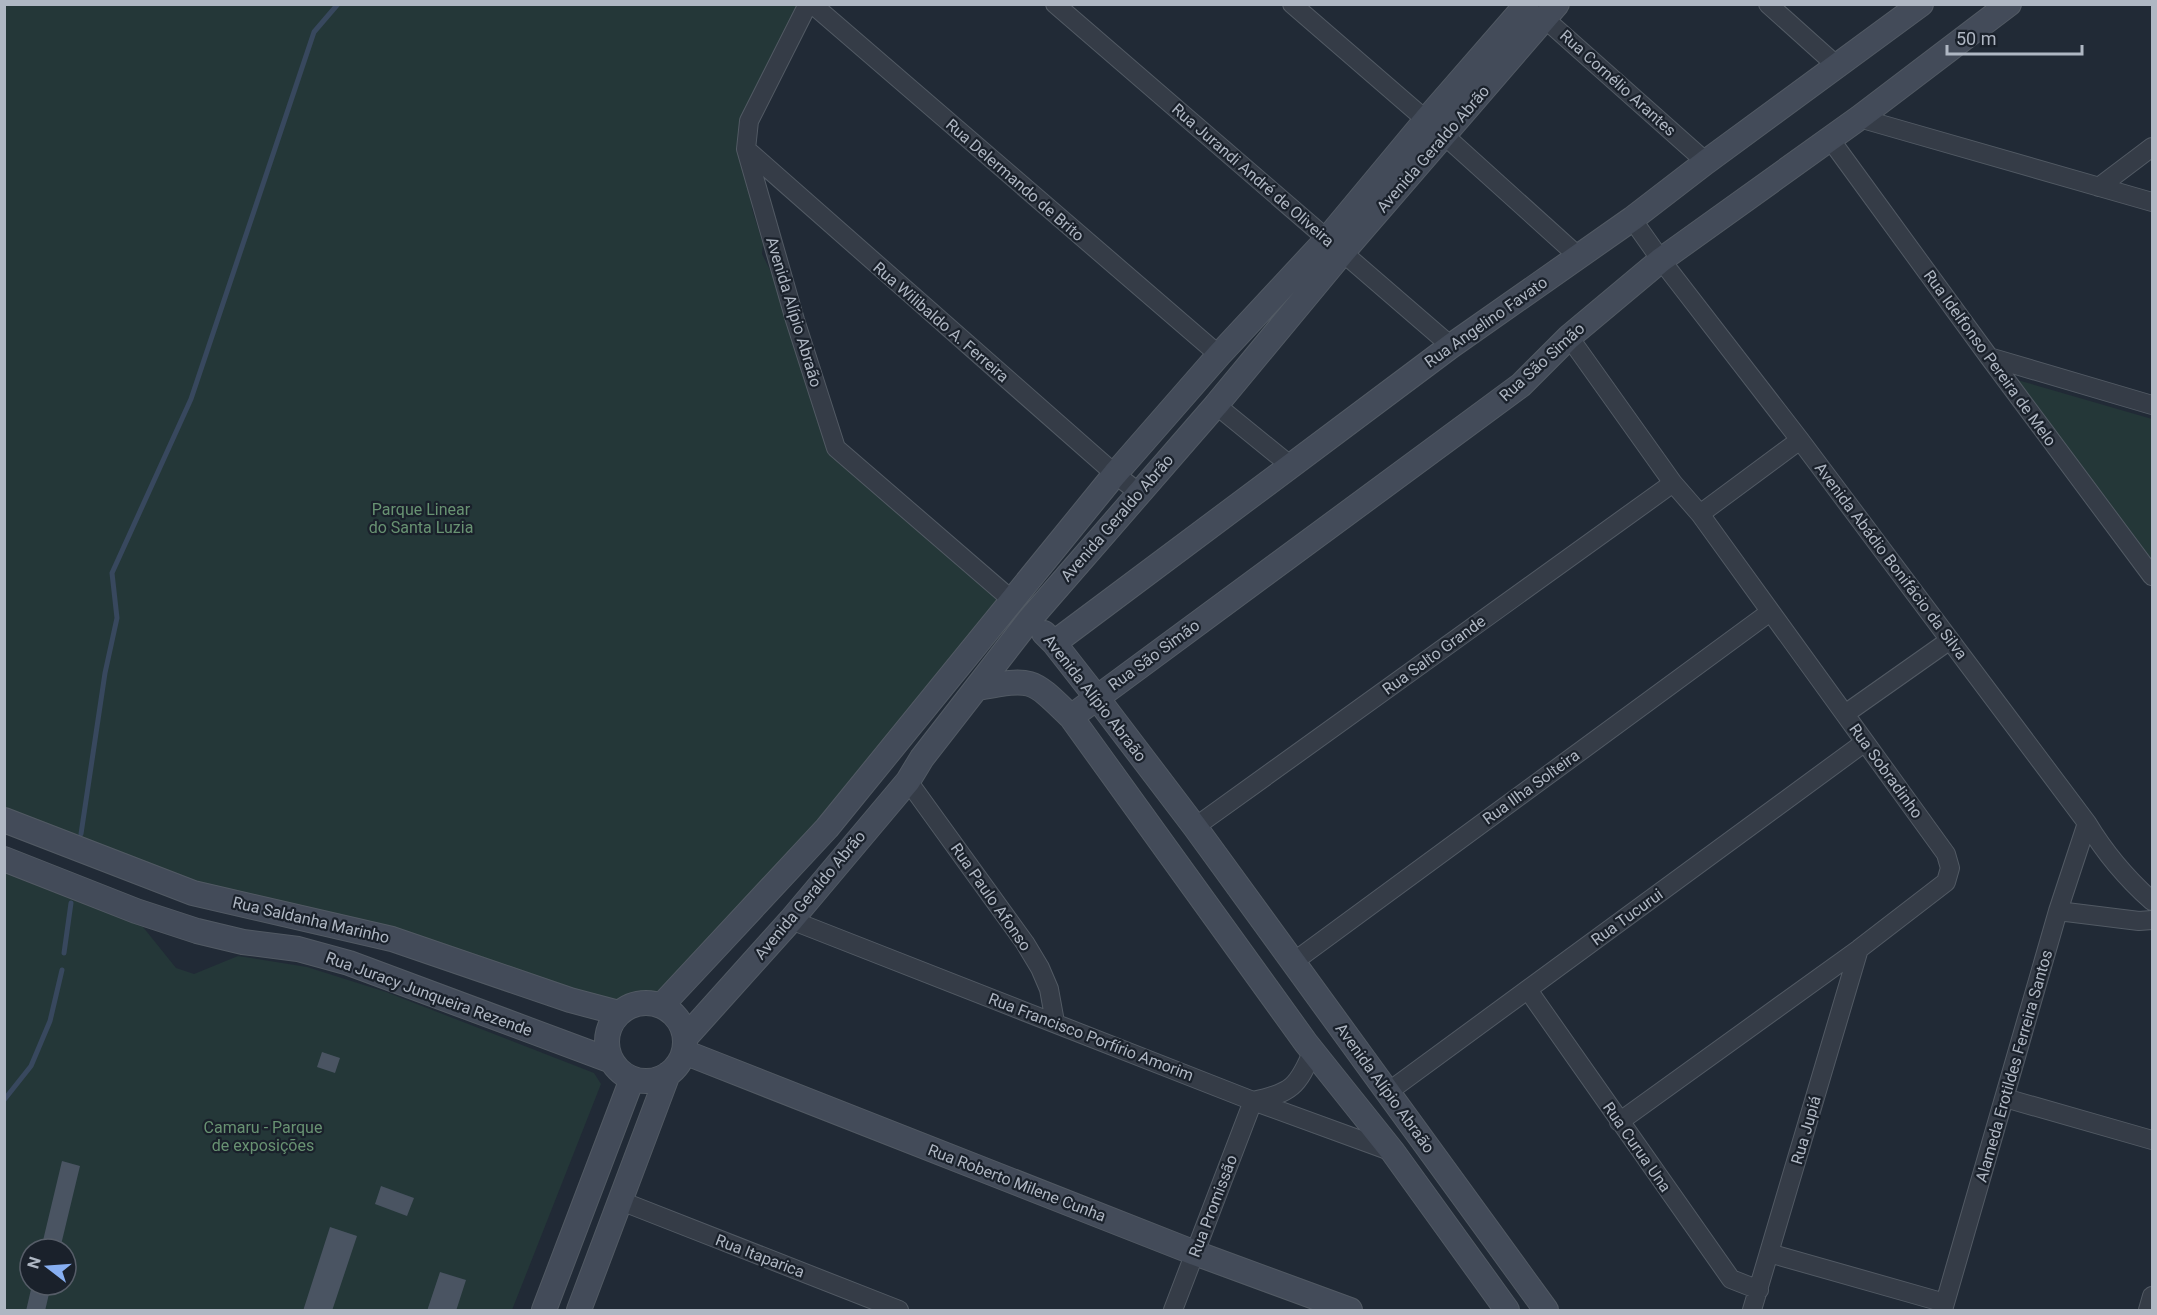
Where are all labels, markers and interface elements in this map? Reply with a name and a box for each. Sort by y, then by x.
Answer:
scale bar [1947,18,2082,56]
street label: Rua Cornélio Arantes [1556,26,1680,140]
text: 50 m [1956,28,1996,49]
street label: Avenida Geraldo Abrão [1373,82,1493,216]
street label: Rua Jurandi André de Oliveira [1168,99,1338,251]
street label: Rua Delermando de Brito [942,115,1088,245]
street label: Avenida Alípio Abraão [762,235,826,389]
street label: Rua Wilibaldo A. Ferreira [869,258,1013,386]
street label: Rua Idelfonso Pereira de Melo [1920,266,2060,450]
street label: Rua Angelino Favato [1421,272,1551,372]
street label: Rua São Simão [1496,319,1588,405]
street label: Avenida Geraldo Abrão [1057,451,1177,585]
street label: Avenida Abádio Bonifácio da Silva [1811,459,1971,663]
park label: Parque Linear do Santa Luzia [369,500,473,537]
street label: Rua Salto Grande [1379,611,1489,699]
street label: Rua São Simão [1105,616,1203,694]
street label: Avenida Alípio Abraão [1040,631,1150,765]
street label: Rua Sobradinho [1845,720,1927,822]
street label: Rua Ilha Solteira [1479,746,1583,828]
street label: Avenida Geraldo Abrão [751,827,869,963]
street label: Rua Paulo Afonso [947,839,1035,955]
street label: Rua Tucurui [1587,885,1667,949]
street label: Rua Saldanha Marinho [231,893,391,947]
street label: Rua Juracy Junqueira Rezende [323,948,535,1040]
street label: Alameda Erotildes Ferreira Santos [1972,948,2056,1184]
street label: Rua Francisco Porfírio Amorim [986,989,1196,1085]
street label: Avenida Alípio Abraão [1331,1019,1439,1157]
street label: Rua Jupiá [1787,1093,1825,1167]
street label: Rua Curua Una [1599,1098,1675,1196]
park label: Camaru - Parque de exposições [204,1118,322,1155]
street label: Rua Roberto Milene Cunha [925,1140,1109,1226]
street label: Rua Promissão [1185,1152,1241,1260]
street label: Rua Itaparica [713,1230,807,1282]
north arrow [18,1237,78,1297]
text: N [23,1255,45,1271]

